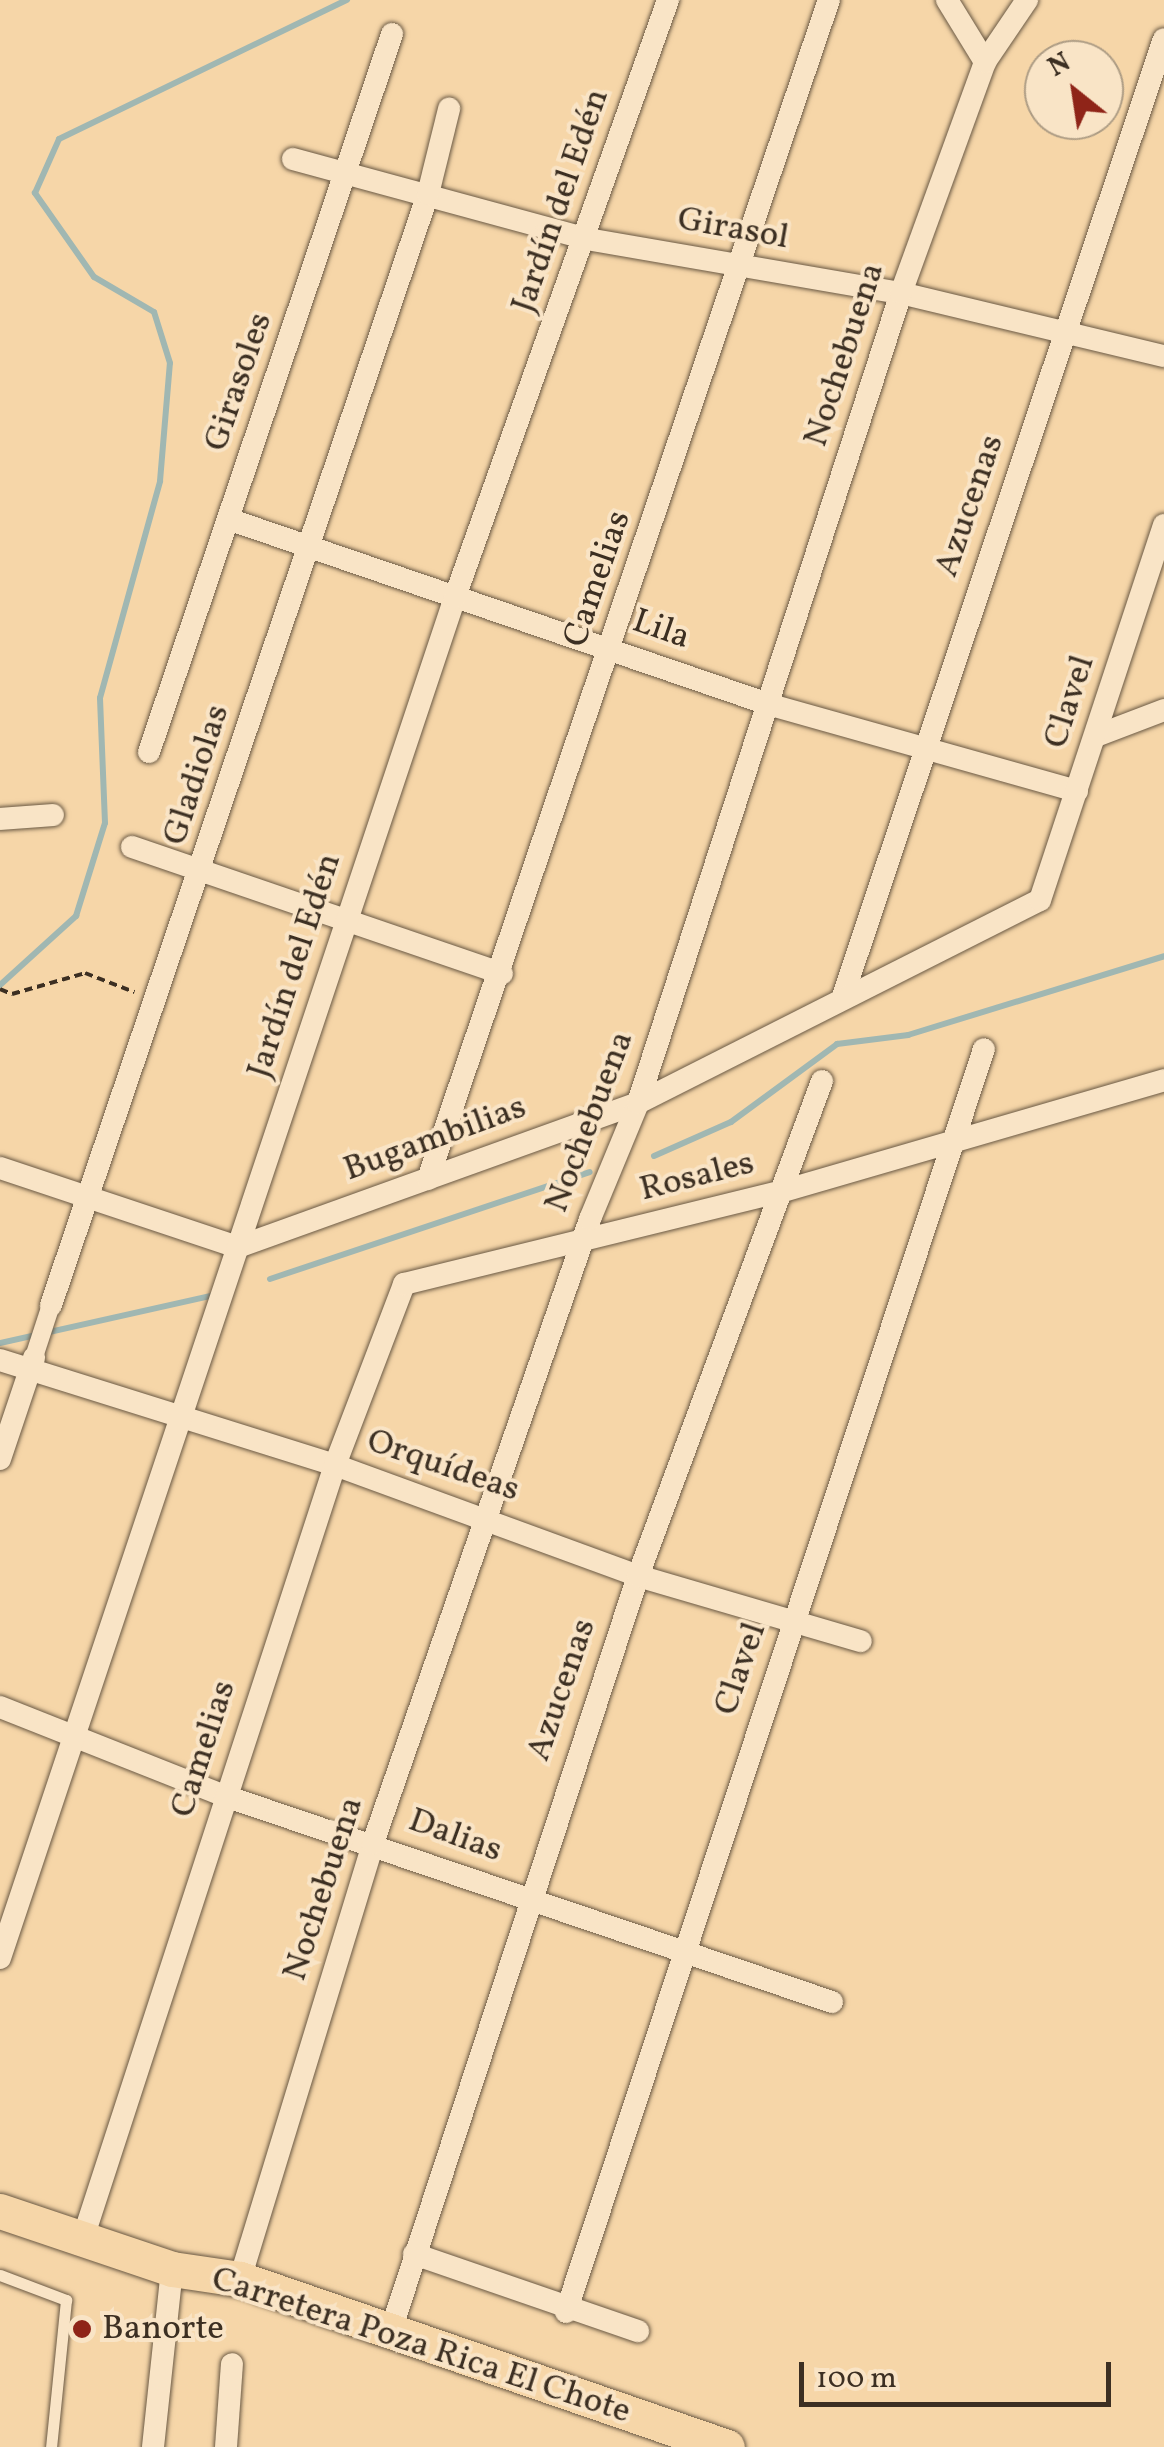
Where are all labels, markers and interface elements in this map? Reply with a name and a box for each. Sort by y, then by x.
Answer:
north arrow [1024,40,1124,140]
text: N [1041,43,1078,87]
street label: Jardín del Edén [503,84,619,318]
street label: Girasol [674,199,792,259]
street label: Nochebuena [796,258,894,452]
street label: Girasoles [196,307,282,457]
street label: Azucenas [926,429,1014,583]
street label: Camelias [555,505,641,653]
street label: Lila [627,601,695,659]
street label: Clavel [1035,650,1105,754]
street label: Gladiolas [155,700,239,850]
street label: Jardín del Edén [239,848,351,1084]
street label: Nochebuena [536,1025,644,1219]
street label: Bugambilias [338,1087,532,1191]
street label: Rosales [635,1143,759,1211]
street label: Orquídeas [361,1420,525,1512]
street label: Azucenas [518,1613,606,1767]
street label: Clavel [706,1617,776,1721]
street label: Camelias [162,1675,246,1823]
street label: Nochebuena [275,1792,373,1986]
street label: Dalias [403,1800,507,1872]
street label: Carretera Poza Rica El Chote [206,2258,636,2434]
place label: Banorte [102,2308,224,2350]
marker: Banorte [71,2318,93,2340]
scale bar [804,2342,1116,2404]
text: 100 m [816,2358,897,2400]

